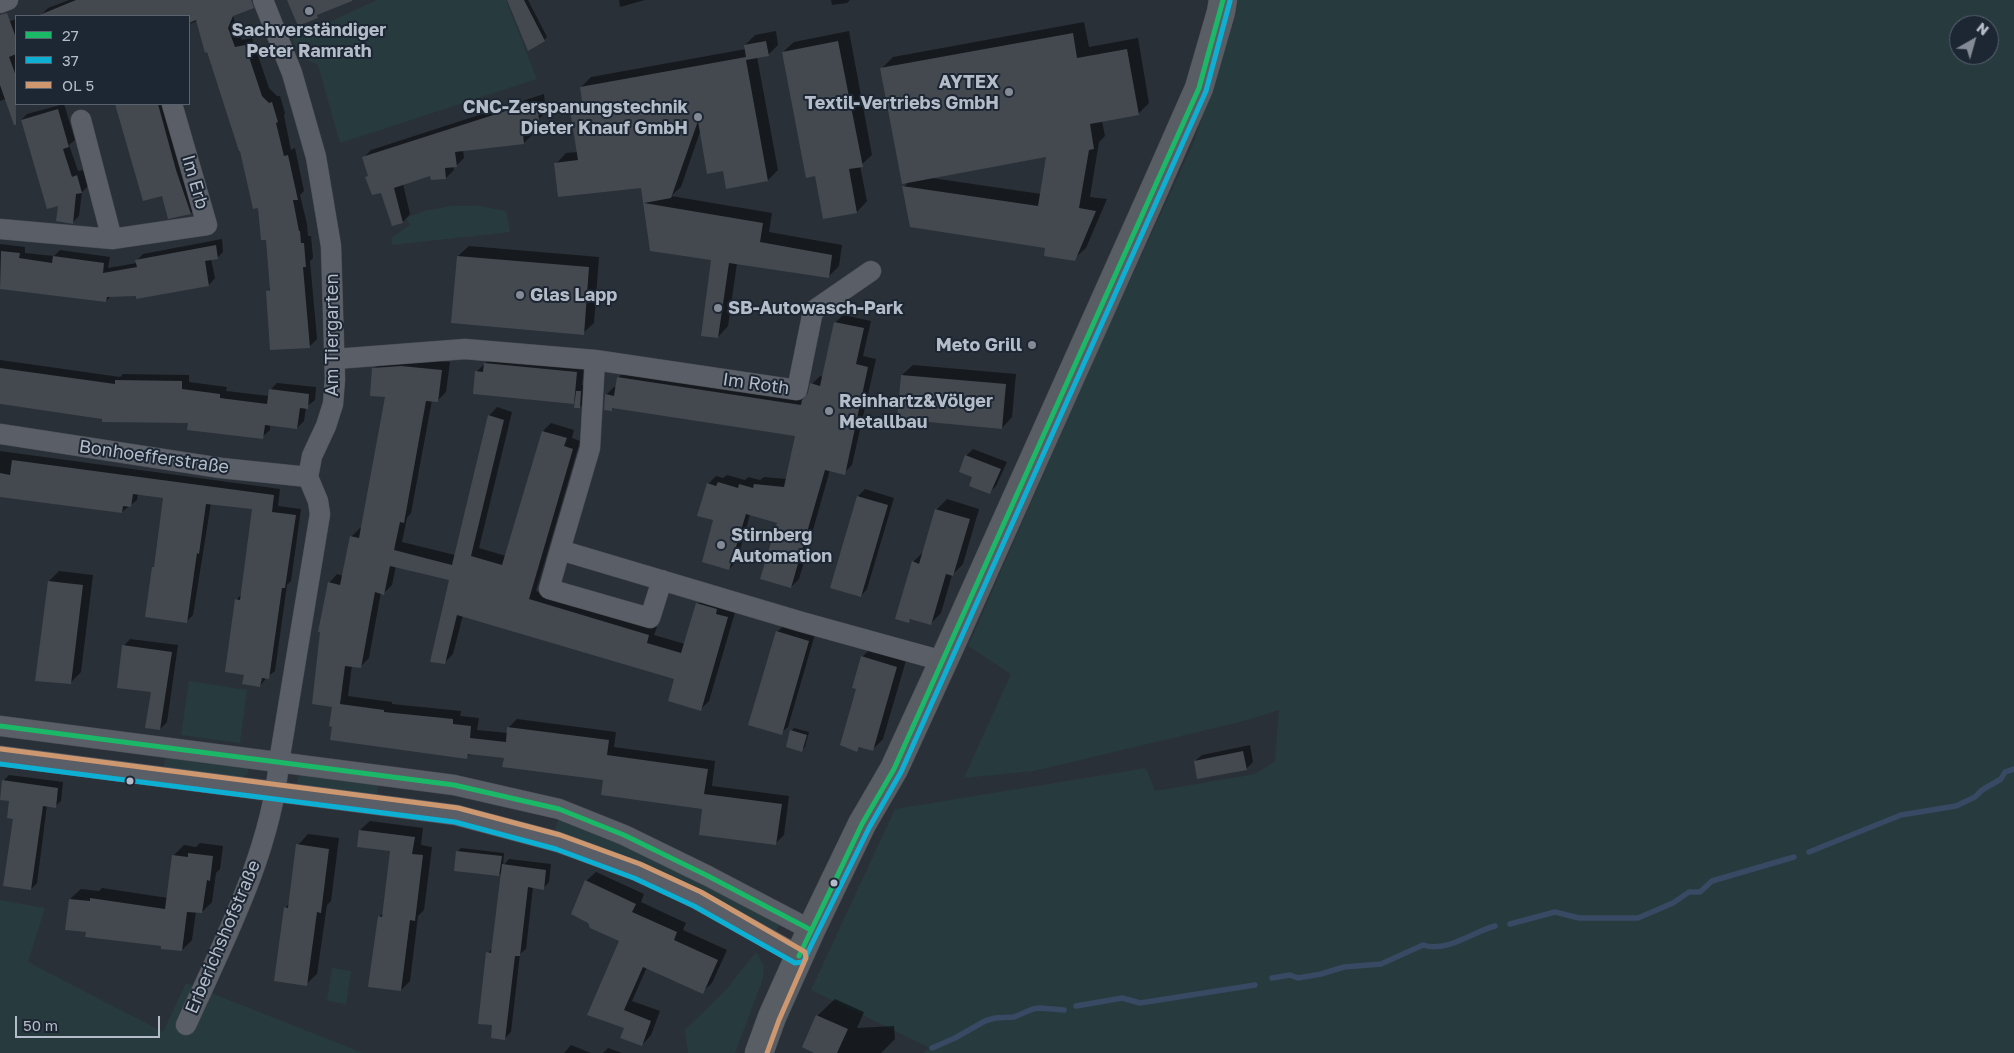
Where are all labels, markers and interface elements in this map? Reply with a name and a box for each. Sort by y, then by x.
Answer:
marker: Sachverständiger Peter Ramrath [303,5,315,17]
legend [15,15,190,105]
north arrow [1949,15,1999,65]
place label: Sachverständiger Peter Ramrath [232,19,386,62]
text: N [1973,19,1992,39]
text: 27 [62,26,79,44]
text: 37 [62,51,79,69]
place label: AYTEX Textil-Vertriebs GmbH [805,71,999,114]
text: OL 5 [62,76,94,94]
marker: AYTEX Textil-Vertriebs GmbH [1003,86,1015,98]
place label: CNC-Zerspanungstechnik Dieter Knauf GmbH [463,96,688,138]
marker: CNC-Zerspanungstechnik Dieter Knauf GmbH [692,111,704,123]
street label: Im Erb [177,153,213,211]
street label: Am Tiergarten [321,273,343,397]
place label: Glas Lapp [530,284,617,306]
marker: Glas Lapp [514,289,526,301]
place label: SB-Autowasch-Park [728,297,903,319]
marker: SB-Autowasch-Park [712,302,724,314]
place label: Meto Grill [936,334,1022,356]
marker: Meto Grill [1026,339,1038,351]
street label: Im Roth [721,369,791,399]
place label: Reinhartz&Völger Metallbau [839,390,993,432]
marker: Reinhartz&Völger Metallbau [823,405,835,417]
street label: Bonhoefferstraße [78,436,230,478]
place label: Stirnberg Automation [731,524,832,566]
marker: Stirnberg Automation [715,539,727,551]
unlabelled marker [125,776,135,786]
street label: Erberichshofstraße [181,857,265,1017]
unlabelled marker [829,878,839,888]
scale bar [18,1006,162,1038]
text: 50 m [23,1016,58,1034]

